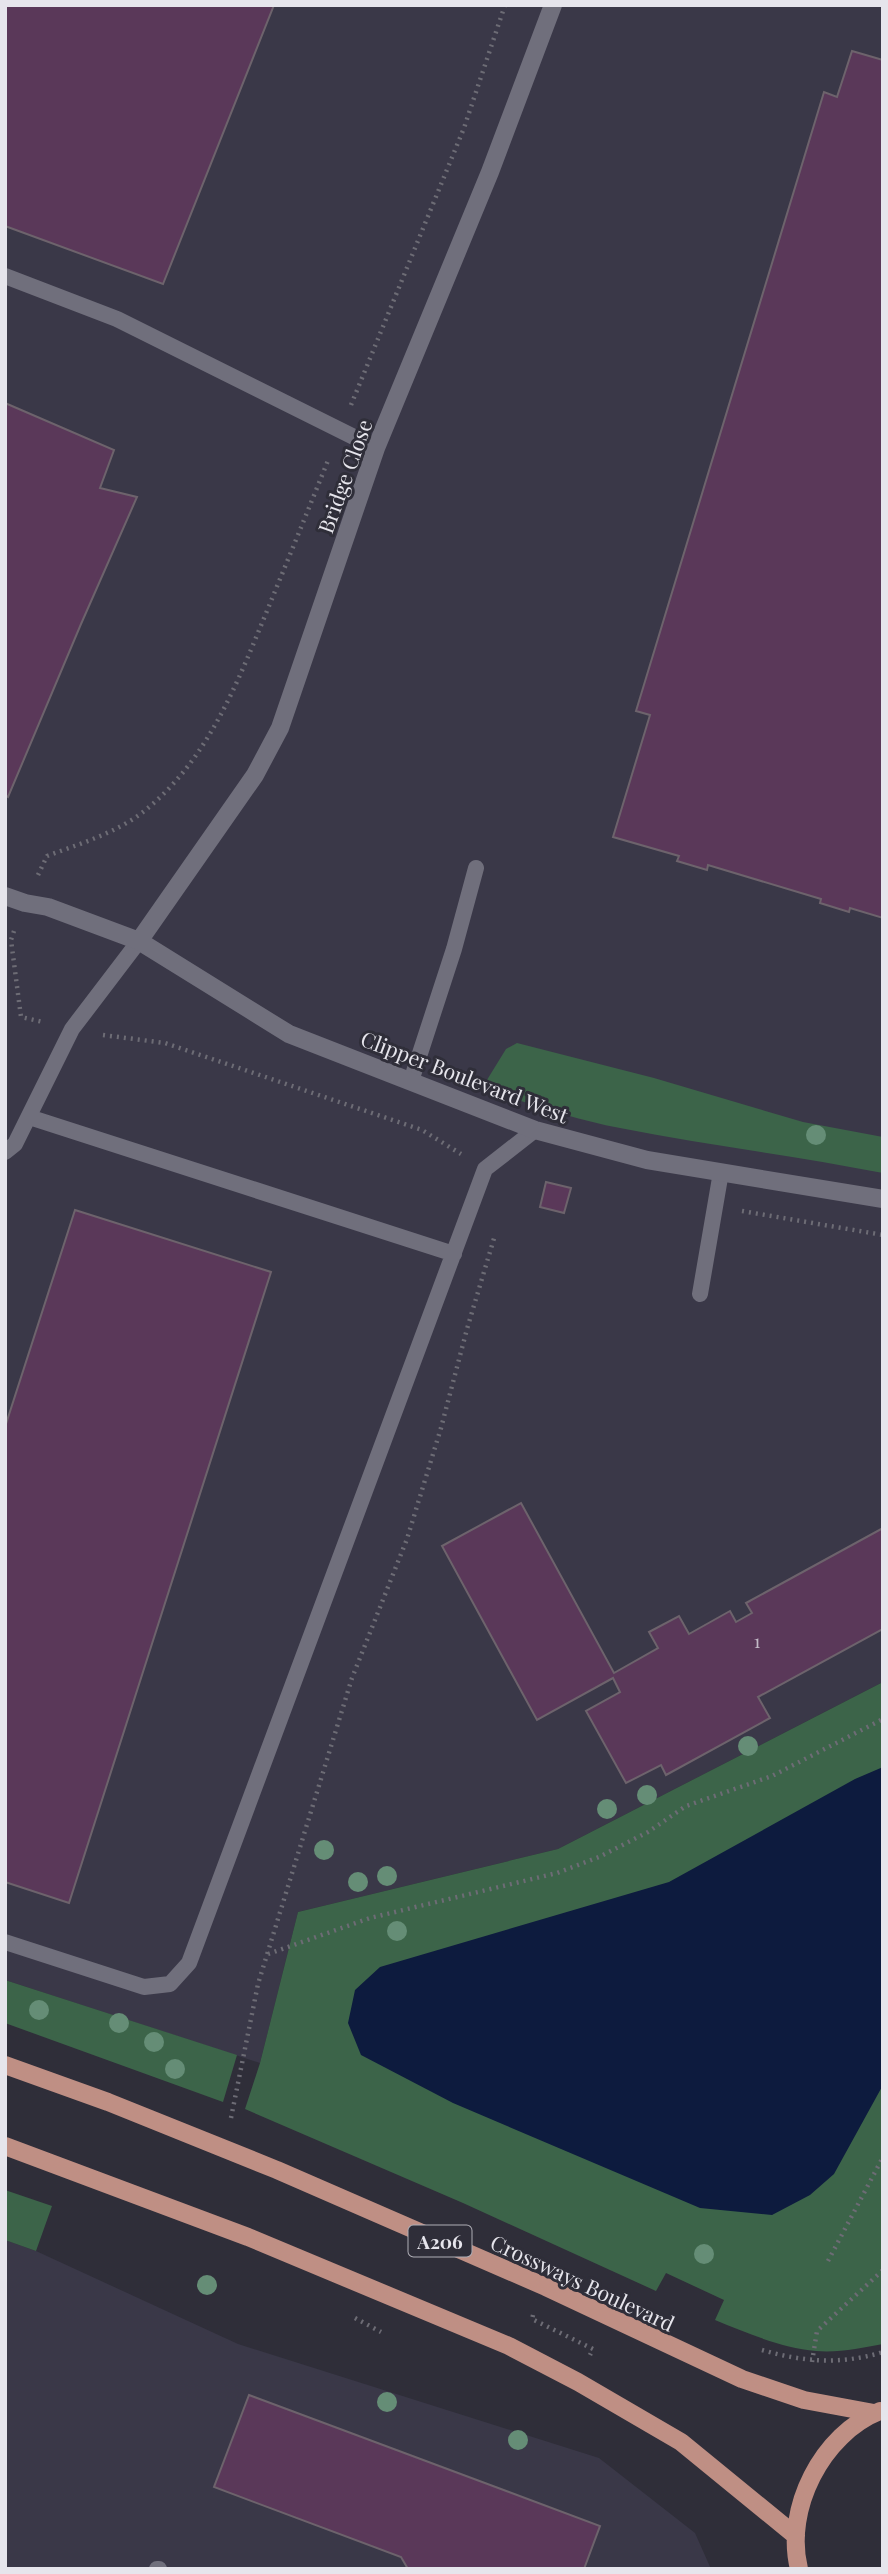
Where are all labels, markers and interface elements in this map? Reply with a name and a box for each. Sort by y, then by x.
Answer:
street label: Bridge Close [310,415,378,537]
street label: Clipper Boulevard West [357,1023,573,1129]
house number: 1 [754,1629,761,1653]
road number: A206 [408,2226,472,2256]
street label: Crossways Boulevard [486,2227,680,2337]

